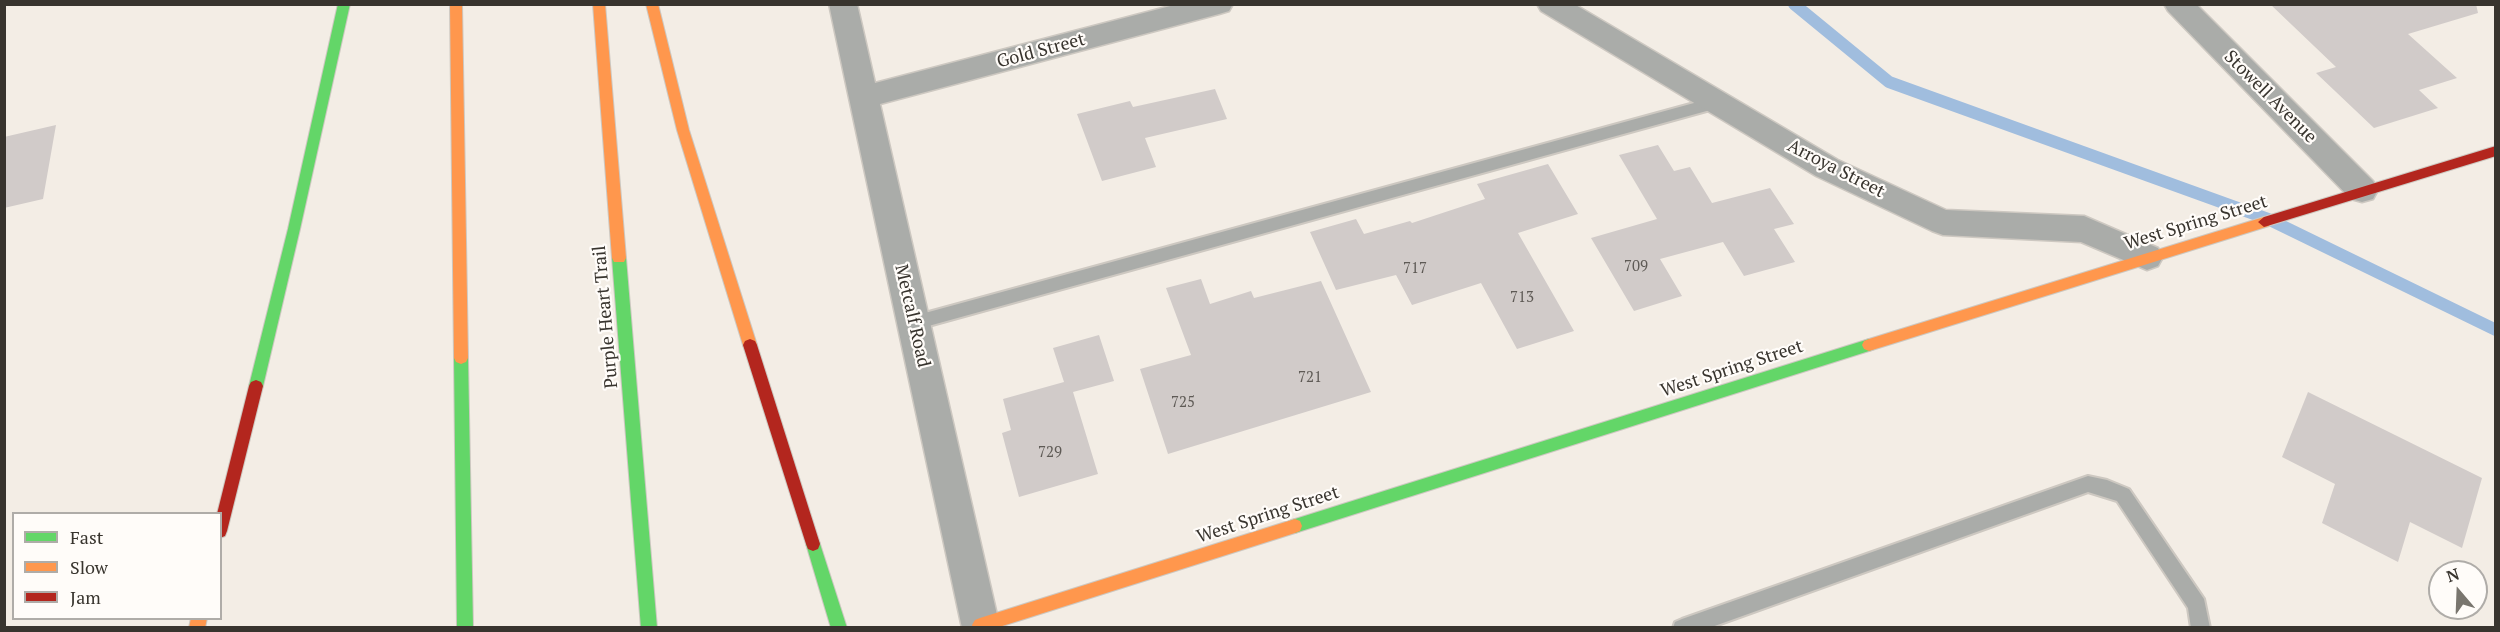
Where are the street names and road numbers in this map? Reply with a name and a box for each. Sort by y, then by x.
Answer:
street label: Gold Street [995,29,1087,73]
street label: Stowell Avenue [2219,46,2321,148]
street label: Arroya Street [1784,135,1888,203]
street label: West Spring Street [2122,191,2270,255]
street label: Purple Heart Trail [589,245,623,389]
street label: Metcalf Road [890,262,934,370]
street label: West Spring Street [1658,336,1806,402]
street label: West Spring Street [1194,482,1342,548]

